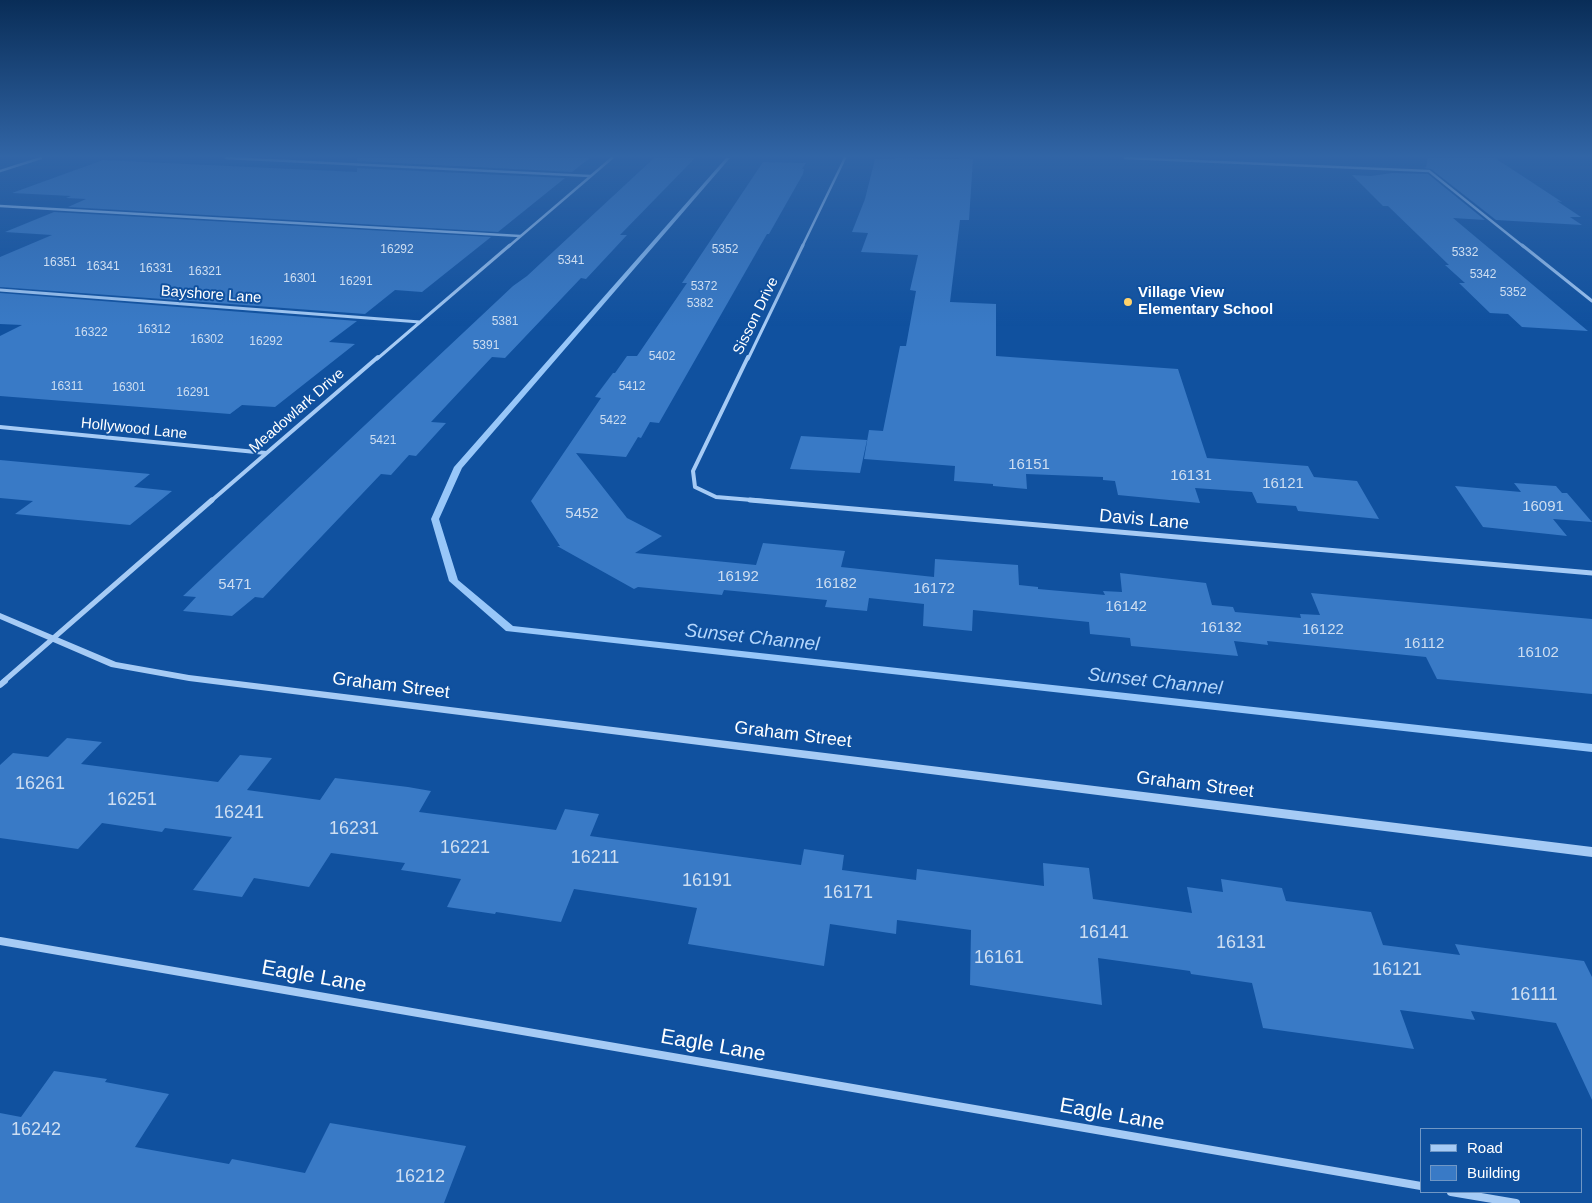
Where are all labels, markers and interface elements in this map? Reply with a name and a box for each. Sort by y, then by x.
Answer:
house number: 16292 [380,243,414,257]
house number: 5352 [712,243,738,257]
house number: 5332 [1452,246,1478,260]
house number: 5341 [558,254,584,268]
house number: 16351 [43,256,77,270]
house number: 16341 [86,260,120,274]
house number: 16331 [139,262,173,276]
house number: 16321 [188,265,222,279]
house number: 5342 [1470,268,1496,282]
house number: 16301 [283,272,317,286]
street label: Sisson Drive [729,274,783,358]
house number: 16291 [339,275,373,289]
house number: 5372 [691,280,717,294]
street label: Bayshore Lane [160,283,262,307]
place label: Village View Elementary School [1138,284,1273,319]
house number: 5352 [1500,286,1526,300]
marker: Village View Elementary School [1122,296,1134,308]
house number: 5382 [687,297,713,311]
house number: 5381 [492,315,518,329]
house number: 16312 [137,323,171,337]
house number: 16322 [74,326,108,340]
house number: 16302 [190,333,224,347]
house number: 16292 [249,335,283,349]
house number: 5391 [473,339,499,353]
house number: 5402 [649,350,675,364]
street label: Meadowlark Drive [246,365,348,457]
house number: 16311 [51,380,83,394]
house number: 5412 [619,380,645,394]
house number: 16301 [112,381,146,395]
house number: 16291 [176,386,210,400]
street label: Hollywood Lane [80,414,188,444]
house number: 5422 [600,414,626,428]
house number: 5421 [370,434,396,448]
house number: 16151 [1008,456,1050,474]
house number: 16131 [1170,467,1212,485]
house number: 16121 [1262,475,1304,493]
house number: 16091 [1522,498,1564,516]
house number: 5452 [565,505,599,523]
street label: Davis Lane [1098,505,1190,535]
house number: 16192 [717,568,759,586]
house number: 16182 [815,575,857,593]
house number: 5471 [218,576,252,594]
house number: 16172 [913,580,955,598]
house number: 16142 [1105,598,1147,616]
house number: 16132 [1200,619,1242,637]
water label: Sunset Channel [684,620,820,656]
house number: 16122 [1302,621,1344,639]
house number: 16112 [1404,635,1444,653]
house number: 16102 [1517,644,1559,662]
water label: Sunset Channel [1087,664,1223,700]
street label: Graham Street [331,668,451,704]
street label: Graham Street [733,717,853,753]
street label: Graham Street [1135,767,1255,803]
house number: 16261 [15,773,65,795]
house number: 16251 [107,789,157,811]
house number: 16241 [214,802,264,824]
house number: 16231 [329,818,379,840]
house number: 16221 [440,837,490,859]
house number: 16211 [571,847,619,869]
house number: 16191 [682,870,732,892]
house number: 16171 [823,882,873,904]
house number: 16141 [1079,922,1129,944]
house number: 16131 [1216,932,1266,954]
house number: 16161 [974,947,1024,969]
street label: Eagle Lane [259,955,369,999]
house number: 16121 [1372,959,1422,981]
house number: 16111 [1510,984,1558,1006]
street label: Eagle Lane [658,1024,768,1068]
street label: Eagle Lane [1057,1093,1167,1137]
house number: 16242 [11,1119,61,1141]
legend [1420,1128,1582,1193]
text: Road [1467,1139,1503,1156]
text: Building [1467,1164,1520,1181]
house number: 16212 [395,1166,445,1188]

